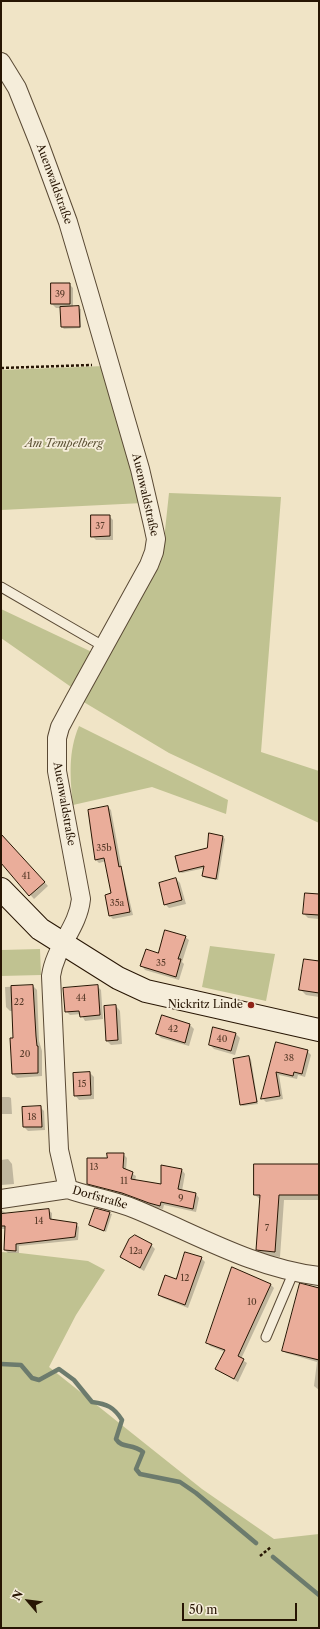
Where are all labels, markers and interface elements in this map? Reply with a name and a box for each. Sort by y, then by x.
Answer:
street label: Auenwaldstraße [33,142,75,226]
house number: 39 [55,289,65,299]
park label: Am Tempelberg [25,437,103,451]
street label: Auenwaldstraße [129,452,161,538]
house number: 37 [95,521,105,531]
street label: Auenwaldstraße [50,761,78,847]
house number: 35b [96,843,112,853]
house number: 41 [22,871,30,881]
house number: 35a [110,898,124,908]
house number: 35 [156,958,166,968]
house number: 44 [76,993,86,1003]
house number: 22 [14,997,24,1007]
place label: Nickritz Linde [168,998,243,1012]
marker: Nickritz Linde [246,1000,256,1010]
house number: 42 [168,1024,178,1034]
house number: 40 [217,1034,227,1044]
house number: 20 [20,1049,30,1059]
house number: 38 [284,1053,294,1063]
house number: 15 [78,1079,86,1089]
house number: 18 [27,1112,37,1122]
house number: 13 [90,1162,98,1172]
house number: 11 [120,1176,128,1186]
street label: Dorfstraße [71,1184,129,1212]
house number: 9 [178,1193,184,1203]
house number: 14 [35,1216,43,1226]
house number: 7 [265,1223,269,1233]
house number: 12a [129,1246,143,1256]
house number: 12 [181,1273,189,1283]
house number: 10 [247,1297,257,1307]
north arrow [8,1581,48,1621]
text: N [9,1588,26,1603]
scale bar [184,1595,299,1621]
text: 50 m [189,1602,218,1617]

